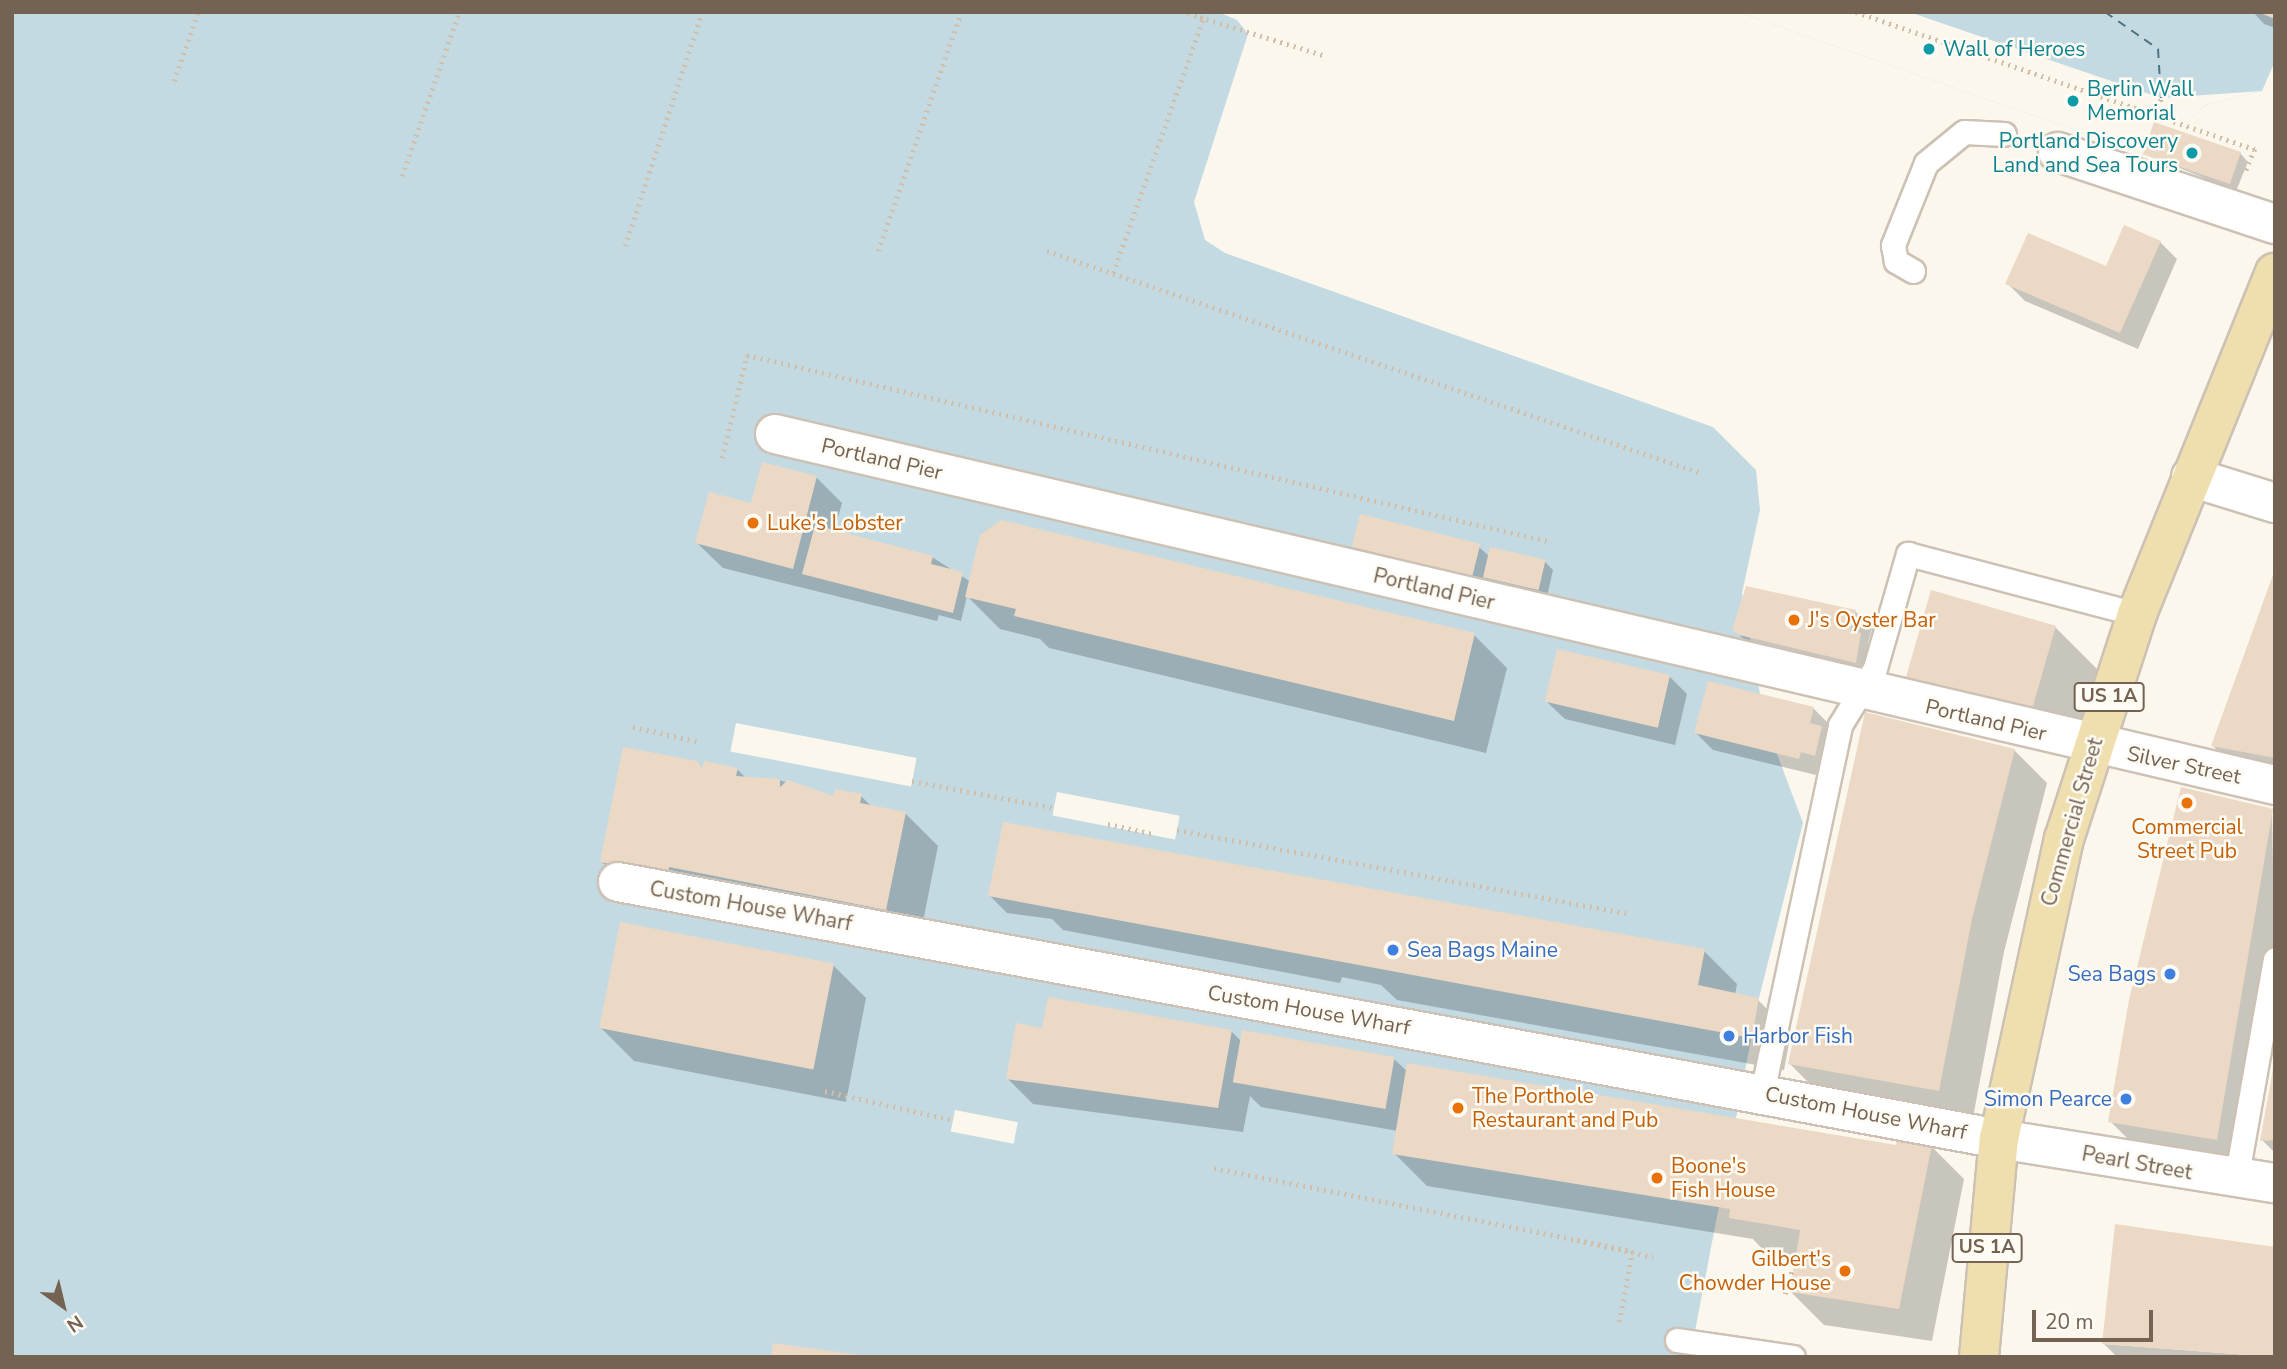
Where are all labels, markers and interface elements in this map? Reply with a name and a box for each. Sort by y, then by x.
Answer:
place label: Wall of Heroes [1943,36,2085,62]
marker: Wall of Heroes [1921,41,1937,57]
place label: Berlin Wall Memorial [2087,76,2194,126]
marker: Berlin Wall Memorial [2065,93,2081,109]
place label: Portland Discovery Land and Sea Tours [1993,128,2178,178]
marker: Portland Discovery Land and Sea Tours [2184,145,2200,161]
street label: Portland Pier [819,433,945,485]
place label: Luke's Lobster [767,510,903,536]
marker: Luke's Lobster [745,515,761,531]
street label: Portland Pier [1371,563,1497,615]
place label: J's Oyster Bar [1808,607,1936,633]
marker: J's Oyster Bar [1786,612,1802,628]
road number: US 1A [2072,682,2146,712]
street label: Portland Pier [1923,694,2049,746]
street label: Commercial Street [2036,735,2108,909]
street label: Silver Street [2125,741,2243,789]
marker: Commercial Street Pub [2179,795,2195,811]
place label: Commercial Street Pub [2131,814,2243,864]
street label: Custom House Wharf [648,876,854,936]
place label: Sea Bags Maine [1407,937,1558,963]
marker: Sea Bags Maine [1385,942,1401,958]
place label: Sea Bags [2068,961,2156,987]
marker: Sea Bags [2162,966,2178,982]
street label: Custom House Wharf [1206,980,1412,1040]
place label: Harbor Fish [1743,1023,1853,1049]
marker: Harbor Fish [1721,1028,1737,1044]
street label: Custom House Wharf [1763,1081,1969,1145]
place label: The Porthole Restaurant and Pub [1472,1083,1658,1133]
place label: Simon Pearce [1984,1086,2112,1112]
marker: Simon Pearce [2118,1091,2134,1107]
marker: The Porthole Restaurant and Pub [1450,1100,1466,1116]
street label: Pearl Street [2080,1141,2194,1185]
place label: Boone's Fish House [1671,1153,1776,1203]
marker: Boone's Fish House [1649,1170,1665,1186]
road number: US 1A [1950,1232,2024,1264]
place label: Gilbert's Chowder House [1679,1246,1831,1296]
marker: Gilbert's Chowder House [1837,1263,1853,1279]
north arrow [28,1271,98,1341]
scale bar [2035,1296,2156,1340]
text: 20 m [2045,1308,2094,1336]
text: N [62,1309,88,1338]

